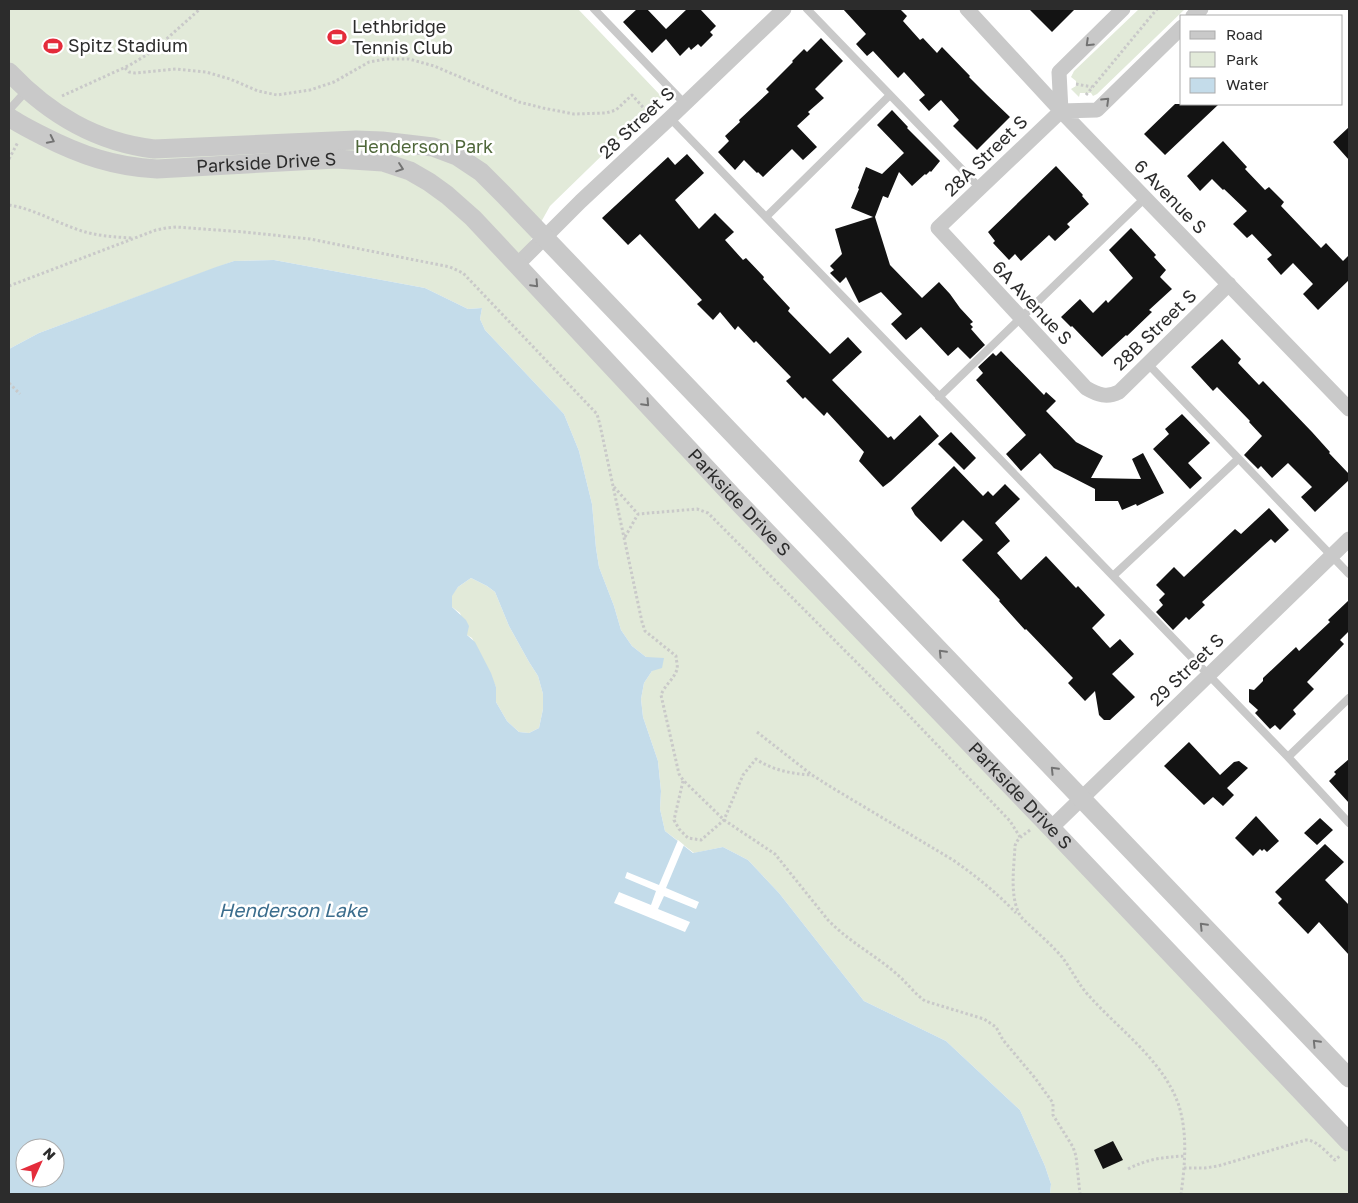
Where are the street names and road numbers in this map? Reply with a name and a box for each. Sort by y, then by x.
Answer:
street label: 28 Street S [594,82,679,163]
street label: 28A Street S [939,110,1032,200]
street label: Parkside Drive S [196,147,337,177]
street label: 6 Avenue S [1130,155,1212,238]
street label: 6A Avenue S [988,256,1077,349]
street label: 28B Street S [1108,284,1201,374]
street label: Parkside Drive S [684,443,796,560]
street label: 29 Street S [1144,628,1228,710]
street label: Parkside Drive S [964,737,1077,853]

